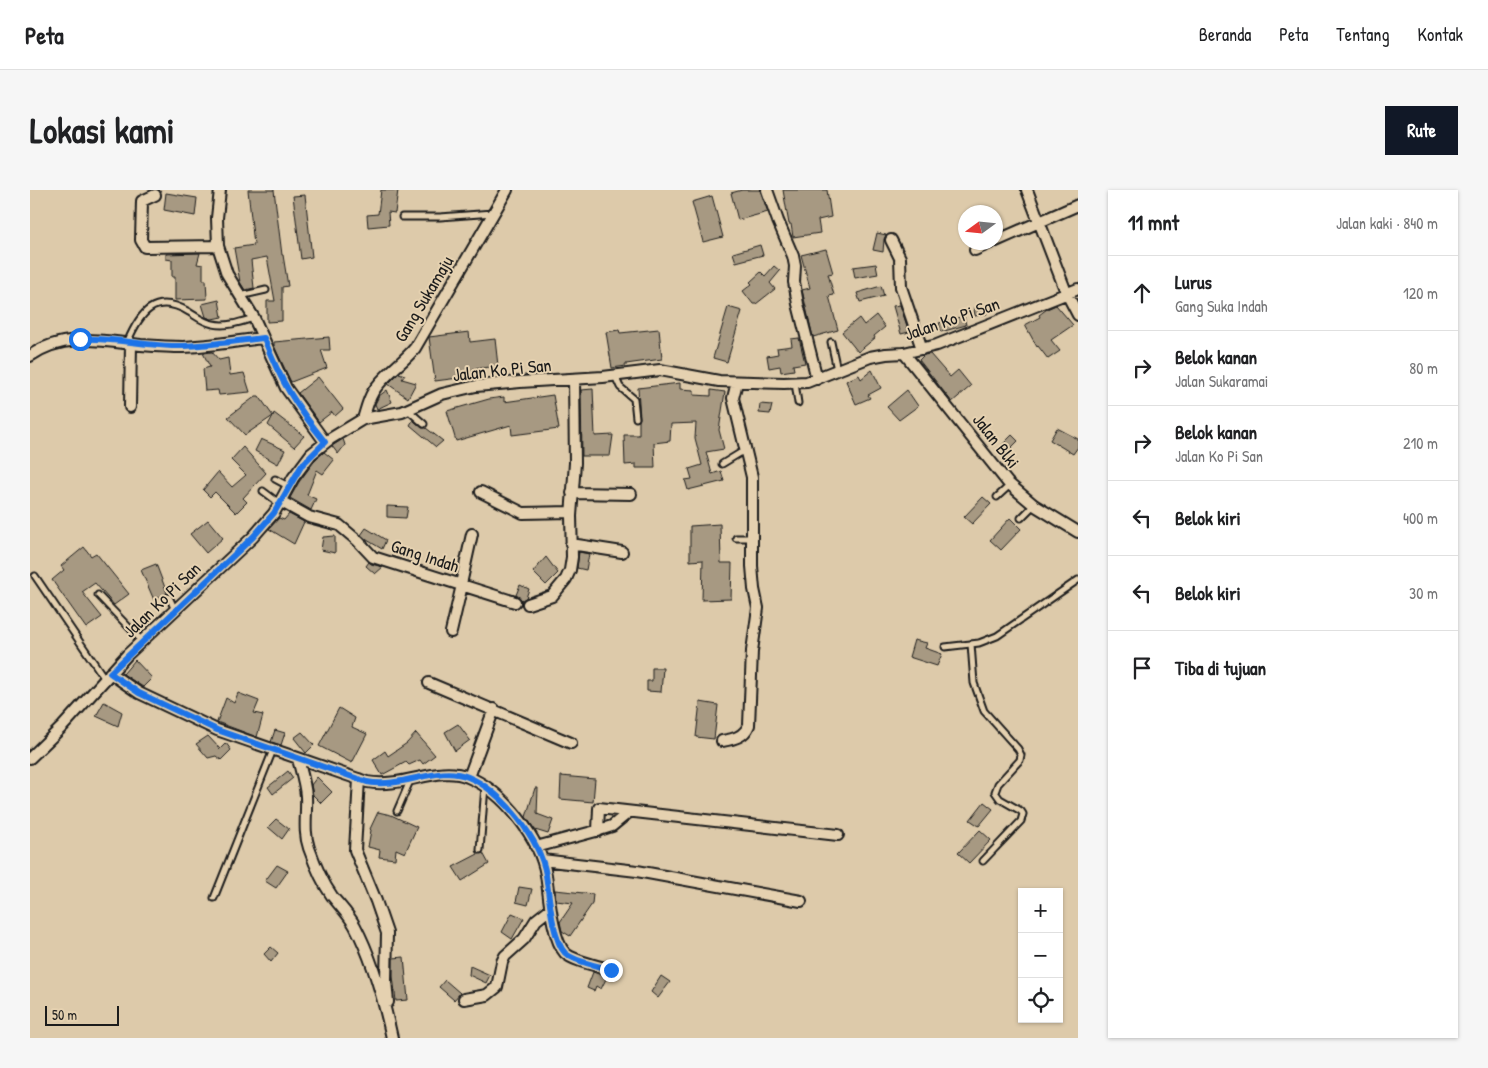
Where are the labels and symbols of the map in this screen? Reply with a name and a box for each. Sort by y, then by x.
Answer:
north arrow [958,205,1003,250]
street label: Gang Sukamaju [388,251,459,347]
street label: Jalan Ko Pi San [901,291,1003,346]
route start [69,328,92,351]
street label: Jalan Ko Pi San [451,352,552,387]
street label: Jalan Blki [967,408,1026,473]
street label: Gang Indah [388,533,463,578]
street label: Jalan Ko Pi San [117,556,206,643]
route end [600,959,623,982]
scale bar [45,1003,119,1026]

